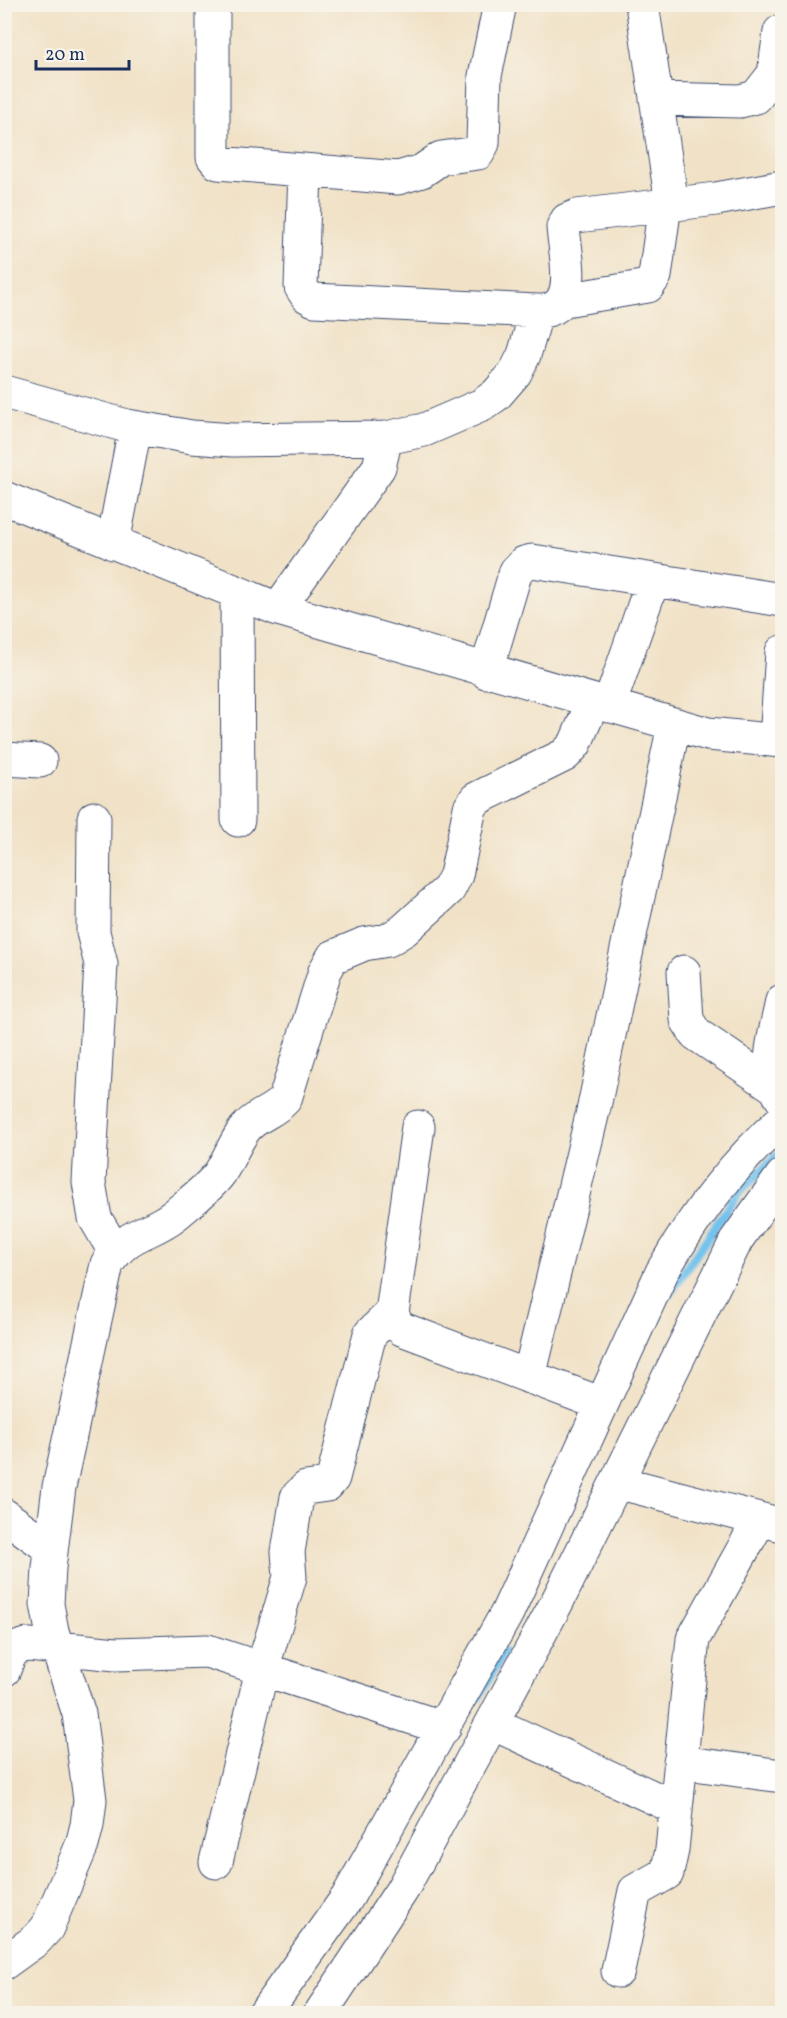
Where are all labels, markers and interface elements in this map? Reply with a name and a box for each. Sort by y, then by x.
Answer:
scale bar [36,33,129,71]
text: 20 m [45,43,85,68]

